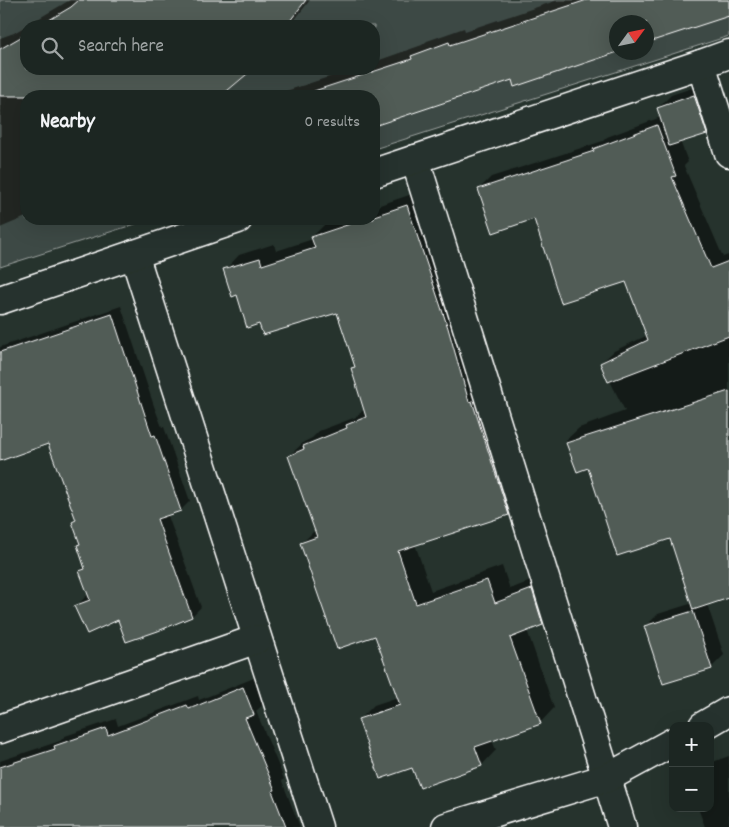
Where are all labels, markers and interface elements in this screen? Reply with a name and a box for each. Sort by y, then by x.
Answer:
north arrow [609,15,654,60]
search box [20,20,380,75]
icon: search [38,34,66,62]
text: Search here [78,34,164,61]
text: Nearby [40,108,95,138]
text: 0 results [305,111,360,134]
map controls [669,722,714,812]
button: + [669,722,714,767]
button: − [669,767,714,812]

